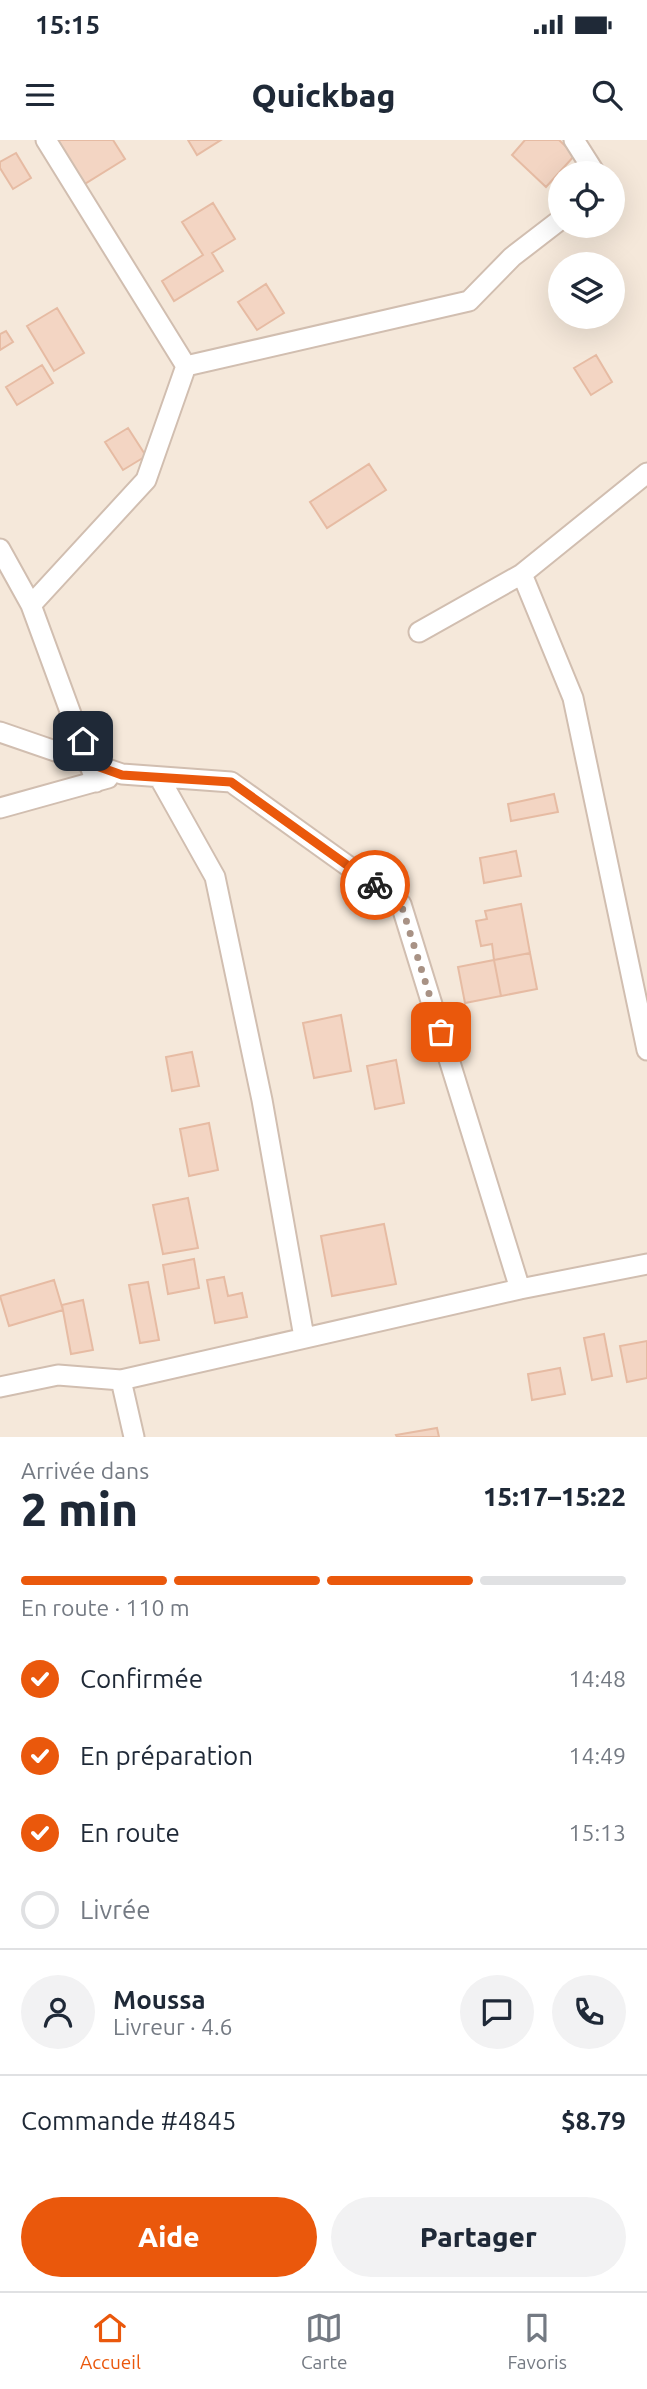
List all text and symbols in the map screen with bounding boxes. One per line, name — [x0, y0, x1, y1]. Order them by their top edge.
text: 15:15 — [35, 10, 100, 39]
icon: menu — [21, 76, 59, 114]
icon: search — [588, 76, 626, 114]
text: Quickbag — [252, 77, 395, 113]
map controls — [548, 161, 625, 329]
button: locate — [548, 161, 625, 238]
button: layers — [548, 252, 625, 329]
pin — [53, 711, 113, 771]
icon: home — [64, 722, 102, 760]
courier — [340, 850, 410, 920]
icon: bike — [356, 866, 394, 904]
pin — [411, 1002, 471, 1062]
icon: bag — [422, 1013, 460, 1051]
text: Arrivée dans — [21, 1458, 149, 1483]
text: 15:17–15:22 — [483, 1482, 626, 1511]
text: 2 min — [21, 1483, 138, 1535]
text: En route · 110 m — [21, 1595, 190, 1620]
icon: check — [21, 1660, 59, 1698]
text: Confirmée — [80, 1664, 203, 1693]
text: 14:48 — [568, 1666, 626, 1691]
icon: check — [21, 1737, 59, 1775]
text: En préparation — [80, 1741, 253, 1770]
text: 14:49 — [568, 1743, 626, 1768]
icon: check — [21, 1814, 59, 1852]
text: En route — [80, 1818, 180, 1847]
text: 15:13 — [568, 1820, 626, 1845]
text: Livrée — [80, 1895, 151, 1924]
button: person — [21, 1975, 95, 2049]
button: chat — [460, 1975, 534, 2049]
button: phone — [552, 1975, 626, 2049]
text: Moussa — [113, 1985, 206, 2014]
text: Livreur · 4.6 — [113, 2014, 233, 2039]
text: Commande #4845 — [21, 2106, 237, 2135]
text: $8.79 — [561, 2106, 626, 2135]
button: Aide — [21, 2197, 317, 2277]
button: Partager — [331, 2197, 626, 2277]
tab: Accueil — [80, 2309, 141, 2373]
tab: Carte — [301, 2309, 348, 2373]
tab: Favoris — [508, 2309, 567, 2373]

